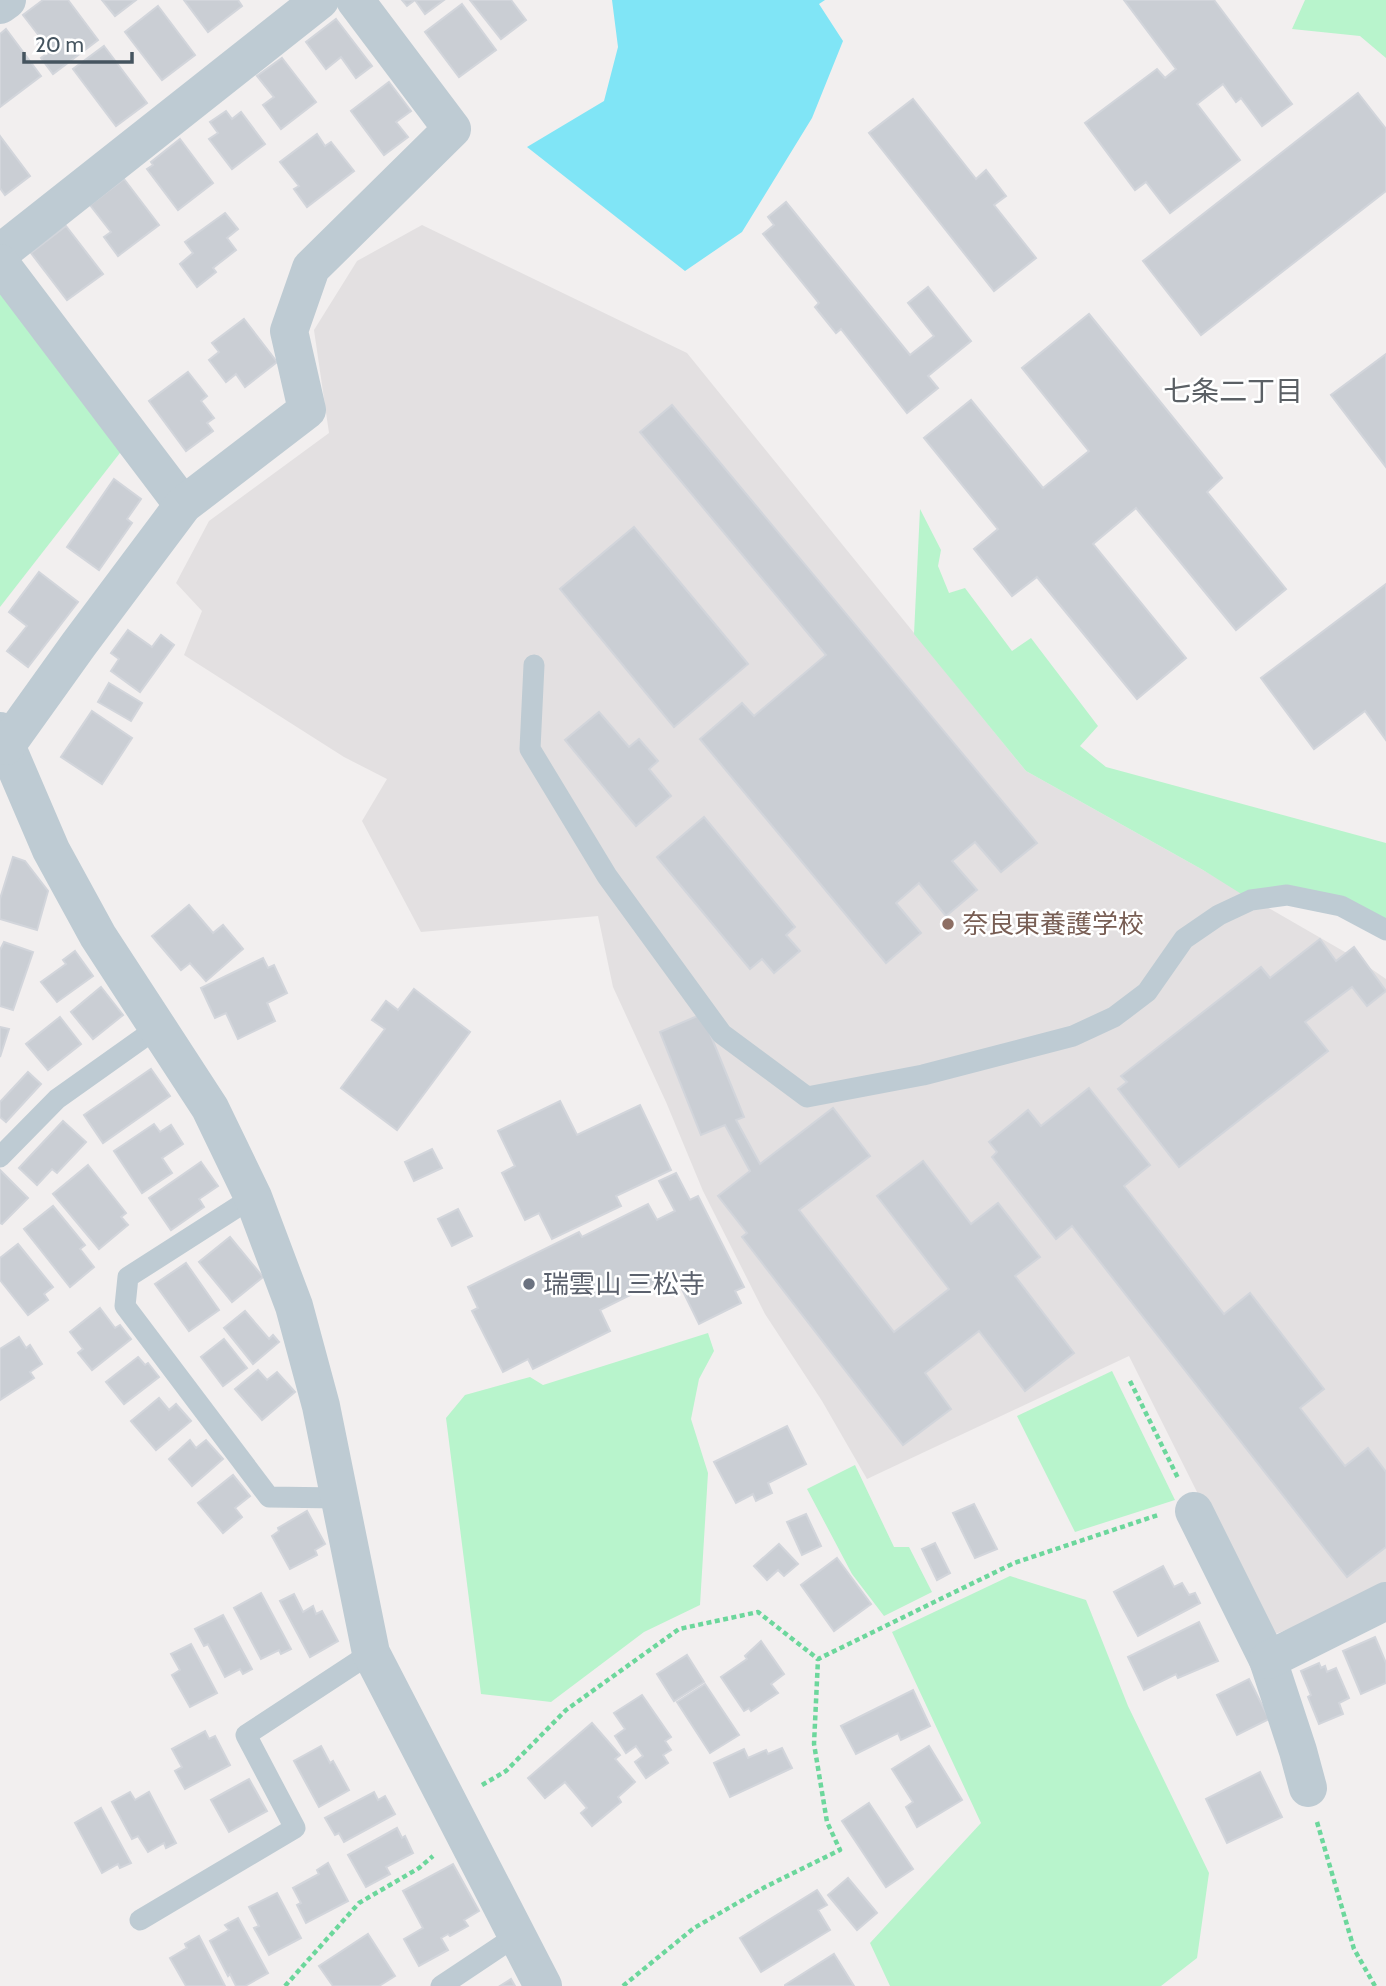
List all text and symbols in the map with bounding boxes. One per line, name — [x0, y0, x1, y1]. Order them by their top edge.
scale bar — [24, 21, 133, 65]
text: 20 m — [35, 32, 84, 57]
district label: 七条二丁目 — [1163, 374, 1303, 408]
place label: 奈良東養護学校 — [962, 908, 1144, 940]
marker: 奈良東養護学校 — [940, 916, 956, 932]
place label: 瑞雲山 三松寺 — [543, 1268, 705, 1300]
marker: 瑞雲山 三松寺 — [521, 1276, 537, 1292]

